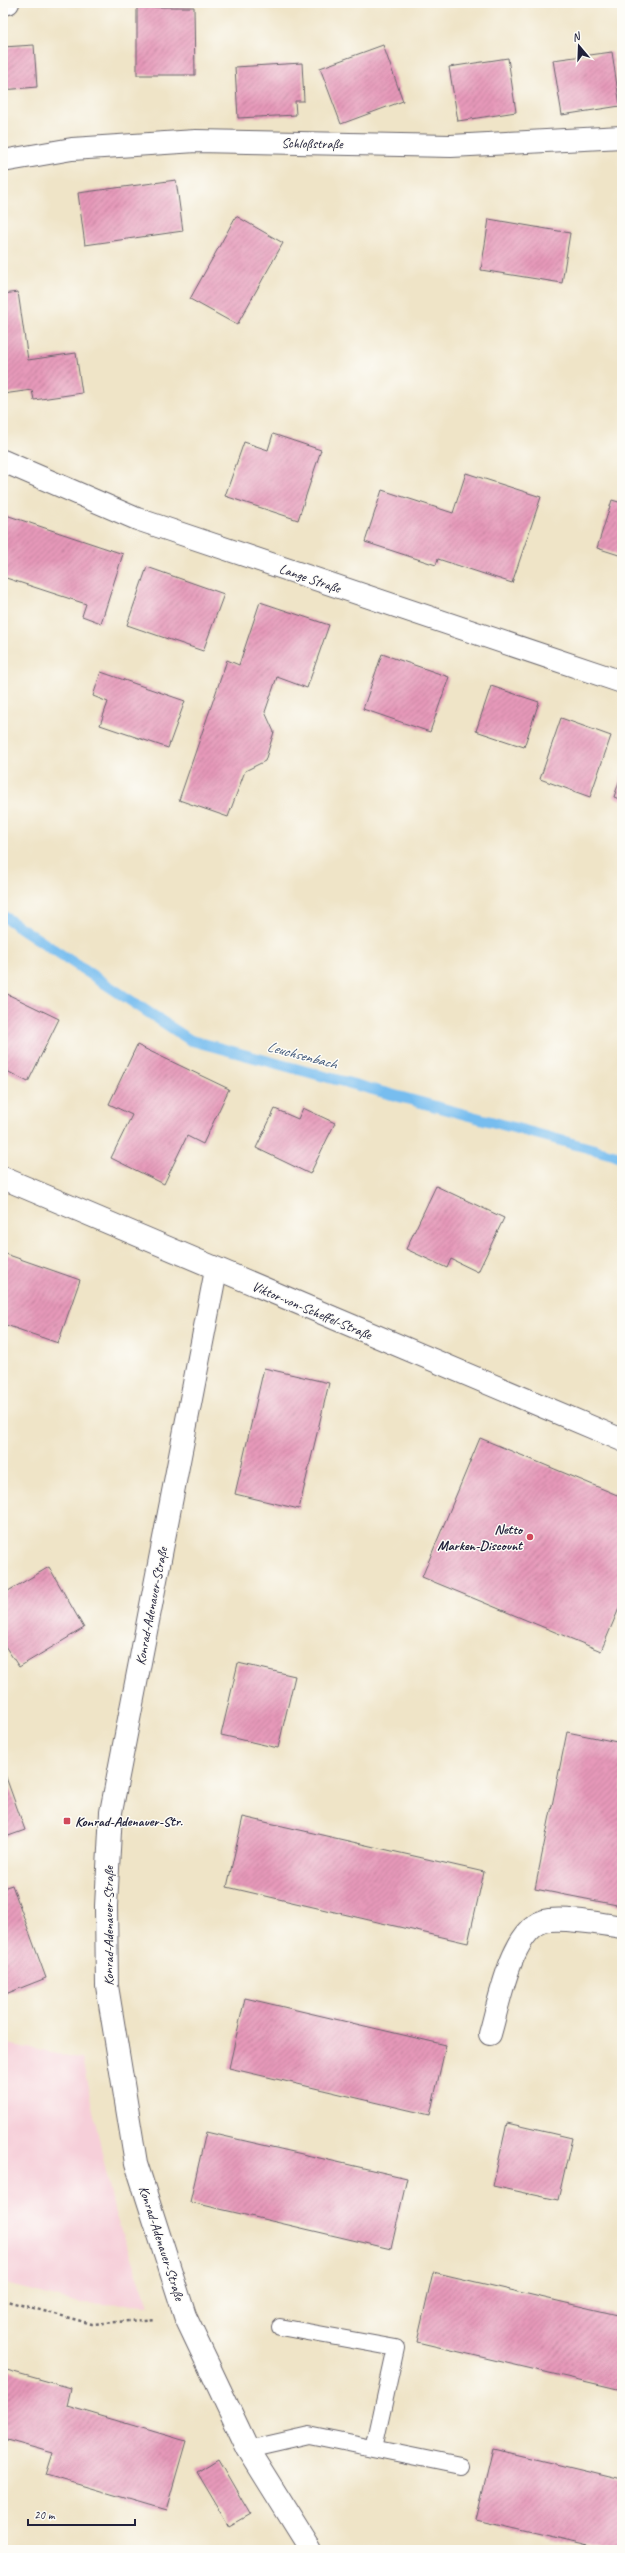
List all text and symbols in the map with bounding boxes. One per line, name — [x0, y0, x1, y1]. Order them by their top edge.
north arrow — [559, 26, 599, 66]
text: N — [570, 28, 583, 44]
street label: Schloßstraße — [281, 134, 344, 153]
street label: Lange Straße — [277, 560, 344, 597]
water label: Leuchsenbach — [265, 1037, 340, 1074]
street label: Viktor-von-Scheffel-Straße — [250, 1278, 375, 1344]
place label: Netto Marken-Discount — [437, 1521, 524, 1554]
marker: Netto Marken-Discount — [525, 1532, 535, 1542]
street label: Konrad-Adenauer-Straße — [132, 1544, 172, 1666]
place label: Konrad-Adenauer-Str. — [75, 1813, 183, 1830]
marker: Konrad-Adenauer-Str. — [62, 1816, 72, 1826]
street label: Konrad-Adenauer-Straße — [100, 1865, 117, 1986]
street label: Konrad-Adenauer-Straße — [135, 2184, 189, 2304]
scale bar — [28, 2501, 135, 2527]
text: 20 m — [34, 2507, 56, 2523]

